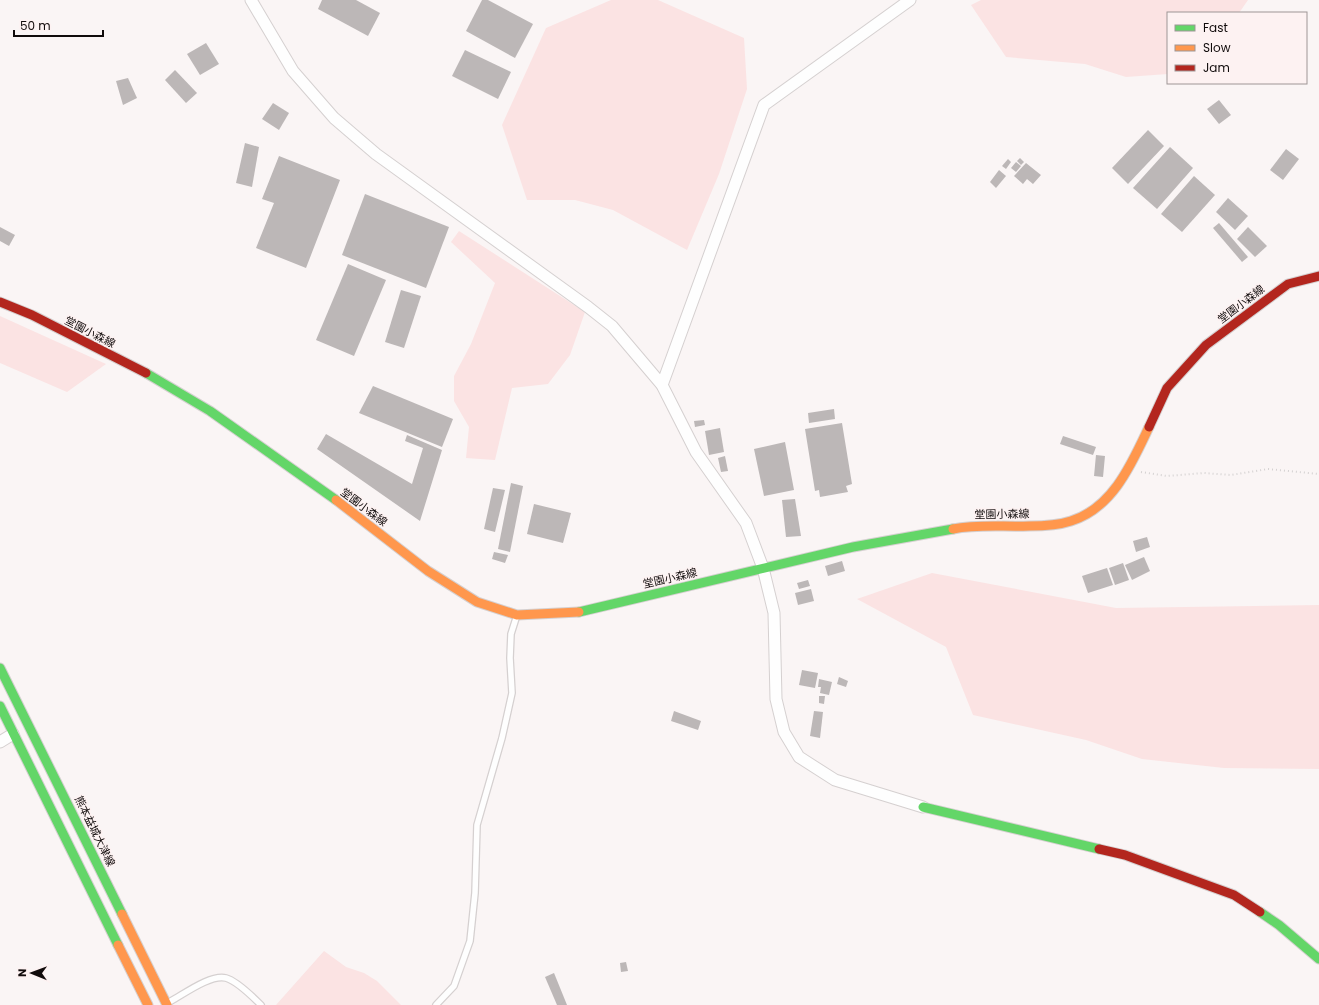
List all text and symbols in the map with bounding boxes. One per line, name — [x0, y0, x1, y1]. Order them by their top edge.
scale bar — [14, 12, 103, 38]
legend — [1167, 12, 1307, 84]
text: 50 m — [20, 17, 51, 34]
text: Fast — [1203, 19, 1228, 36]
text: Slow — [1203, 39, 1231, 56]
text: Jam — [1203, 59, 1230, 76]
street label: 堂園小森線 — [1214, 281, 1268, 327]
street label: 堂園小森線 — [62, 312, 118, 352]
street label: 堂園小森線 — [337, 484, 391, 530]
street label: 堂園小森線 — [974, 506, 1030, 522]
street label: 堂園小森線 — [641, 564, 699, 592]
street label: 熊本益城大津線 — [71, 793, 119, 869]
north arrow — [12, 953, 52, 993]
text: N — [14, 969, 30, 977]

